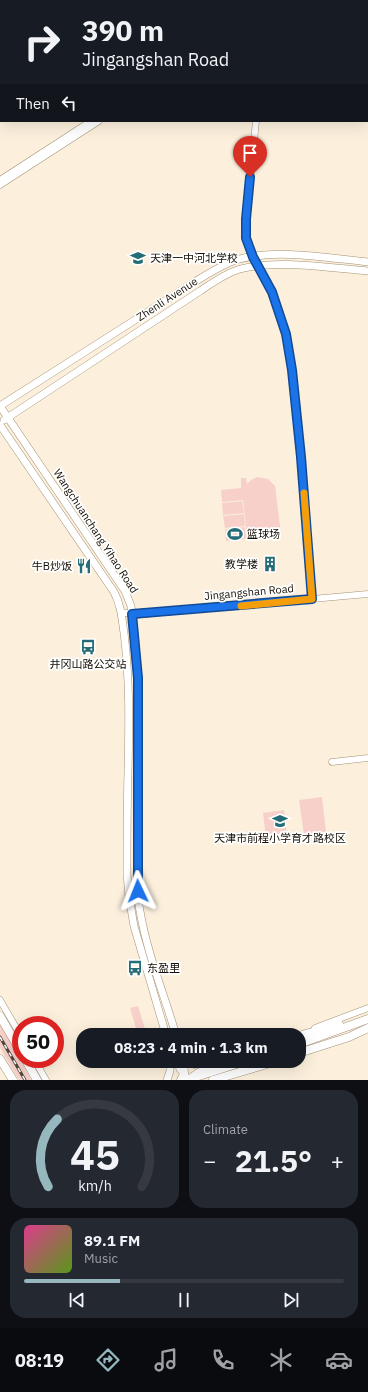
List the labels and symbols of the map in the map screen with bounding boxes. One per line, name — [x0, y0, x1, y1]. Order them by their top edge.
pin — [233, 136, 267, 177]
school or university icon: 天津一中河北学校 — [129, 249, 147, 267]
place label: 天津一中河北学校 — [150, 251, 238, 265]
street label: Zhenli Avenue — [134, 274, 200, 324]
street label: Wangchuanchang Yihao Road — [51, 466, 141, 596]
sports icon: 篮球场 — [226, 525, 244, 543]
place label: 篮球场 — [247, 527, 280, 541]
building icon: 教学楼 — [261, 555, 279, 573]
restaurant icon: 牛B炒饭 — [75, 557, 93, 575]
place label: 教学楼 — [225, 557, 258, 571]
place label: 牛B炒饭 — [32, 559, 72, 573]
street label: Jingangshan Road — [204, 581, 294, 603]
bus stop icon: 井冈山路公交站 — [79, 638, 97, 656]
place label: 井冈山路公交站 — [50, 657, 127, 671]
school or university icon: 天津市前程小学育才路校区 — [271, 812, 289, 830]
place label: 天津市前程小学育才路校区 — [214, 831, 346, 845]
position arrow — [117, 870, 159, 912]
bus stop icon: 东盈里 — [126, 959, 144, 977]
place label: 东盈里 — [147, 961, 180, 975]
speed limit sign: 50 — [12, 1016, 64, 1068]

